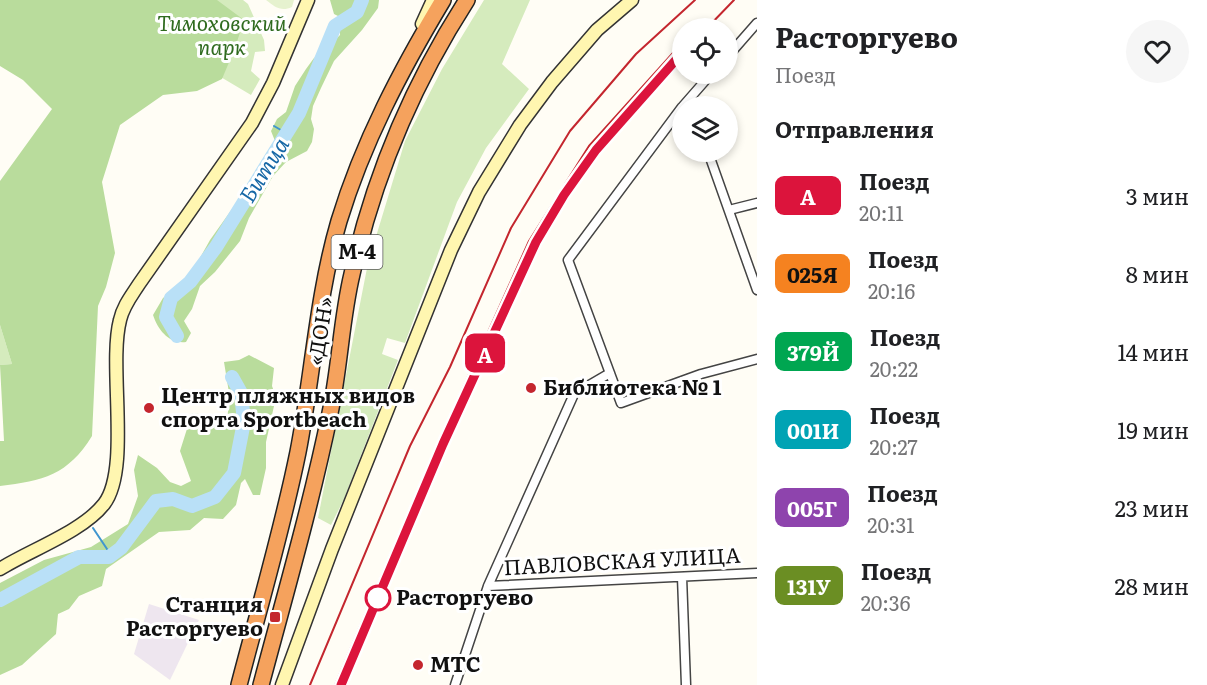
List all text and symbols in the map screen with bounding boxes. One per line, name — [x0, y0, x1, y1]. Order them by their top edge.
park label: Тимоховский парк — [157, 6, 287, 61]
text: Расторгуево — [775, 15, 958, 57]
map controls — [672, 18, 738, 162]
button: locate — [672, 18, 738, 84]
button: heart — [1126, 20, 1189, 83]
text: Поезд — [775, 59, 836, 89]
button: layers — [672, 96, 738, 162]
text: Отправления — [775, 112, 934, 145]
water label: Битца — [230, 130, 296, 208]
text: Поезд — [859, 164, 930, 197]
text: 3 мин — [1126, 179, 1189, 212]
text: A — [800, 180, 816, 211]
text: 20:11 — [859, 197, 904, 227]
road number: М-4 — [332, 235, 382, 269]
text: Поезд — [868, 242, 938, 275]
text: 8 мин — [1126, 257, 1189, 290]
text: 025Я — [787, 258, 838, 289]
text: 20:16 — [868, 275, 915, 305]
street label: «ДОН» — [298, 294, 339, 367]
text: Поезд — [870, 320, 940, 353]
line badge: A — [466, 334, 504, 372]
text: 14 мин — [1118, 335, 1189, 368]
text: 379Й — [787, 336, 840, 367]
text: A — [477, 338, 493, 369]
text: 20:22 — [870, 353, 918, 383]
place label: Библиотека № 1 — [543, 370, 722, 401]
place label: Центр пляжных видов спорта Sportbeach — [161, 378, 415, 433]
marker: Библиотека № 1 — [524, 381, 538, 395]
text: Поезд — [869, 398, 940, 431]
marker: Центр пляжных видов спорта Sportbeach — [142, 401, 156, 415]
text: 19 мин — [1117, 413, 1189, 446]
text: 001И — [787, 414, 839, 445]
text: 20:27 — [869, 431, 918, 461]
text: Поезд — [867, 476, 938, 509]
text: 23 мин — [1115, 491, 1189, 524]
text: 005Г — [787, 492, 837, 523]
text: 20:31 — [867, 509, 914, 539]
street label: ПАВЛОВСКАЯ УЛИЦА — [503, 538, 742, 581]
text: Поезд — [861, 554, 931, 587]
text: 28 мин — [1115, 569, 1189, 602]
text: 131У — [787, 570, 831, 601]
place label: Расторгуево — [396, 580, 533, 611]
marker: Расторгуево — [365, 585, 391, 611]
place label: Станция Расторгуево — [126, 587, 263, 642]
text: 20:36 — [861, 587, 910, 617]
marker: Станция Расторгуево — [268, 610, 282, 624]
place label: МТС — [430, 647, 481, 678]
marker: МТС — [411, 658, 425, 672]

